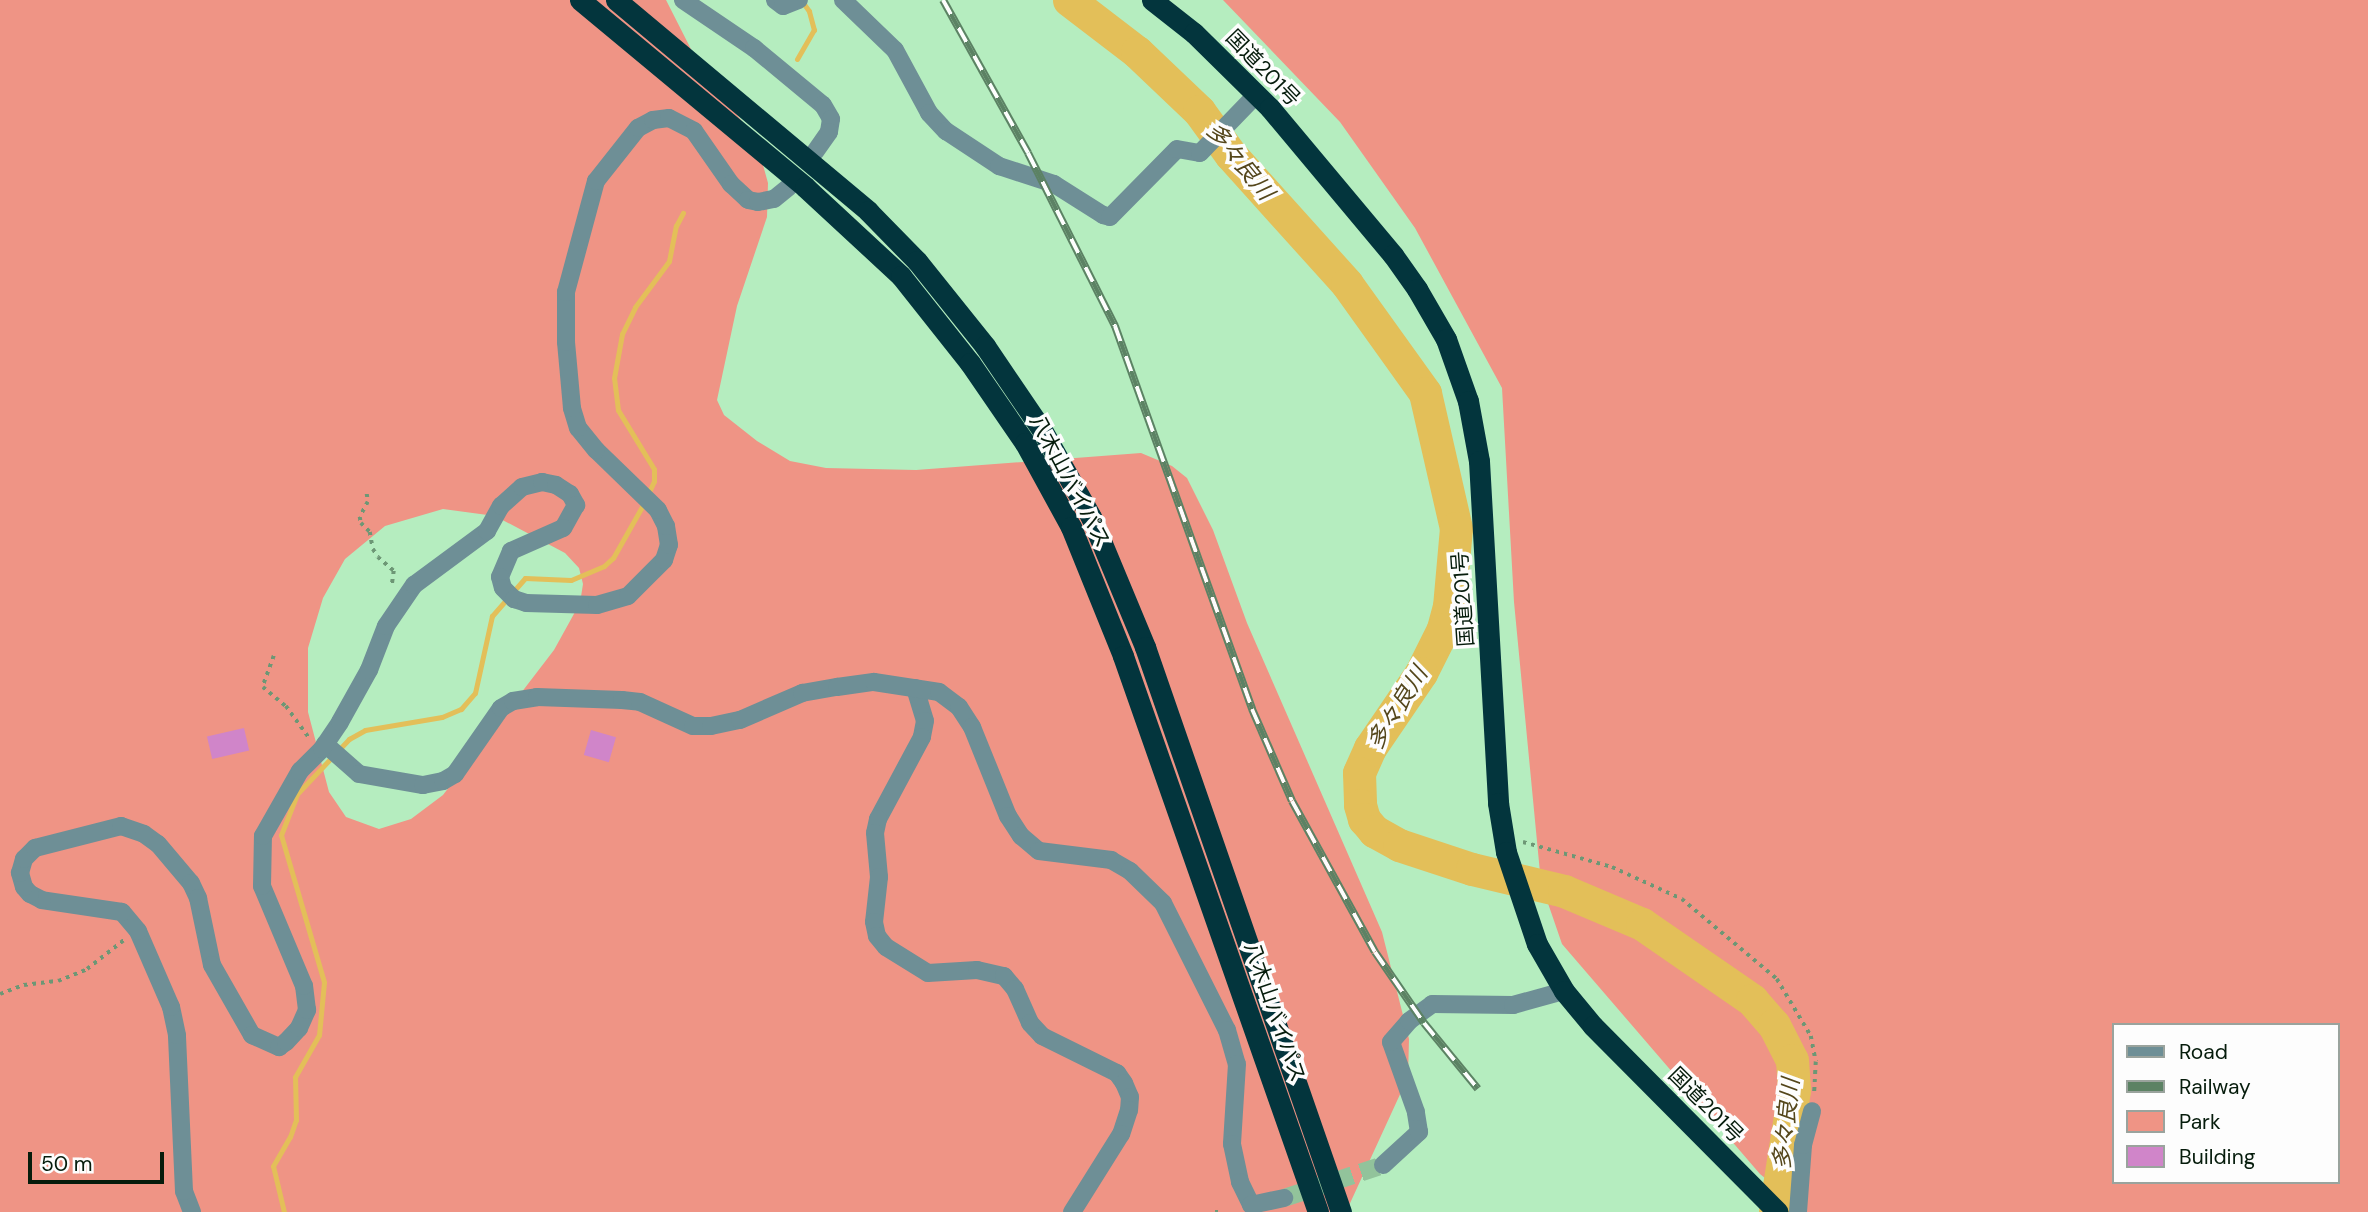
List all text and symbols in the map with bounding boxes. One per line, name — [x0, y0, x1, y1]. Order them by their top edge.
street label: 国道201号 — [1221, 25, 1305, 111]
water label: 多々良川 — [1200, 117, 1280, 205]
street label: 八木山バイパス — [1024, 410, 1116, 552]
street label: 国道201号 — [1447, 550, 1479, 648]
water label: 多々良川 — [1361, 662, 1433, 754]
street label: 八木山バイパス — [1239, 938, 1311, 1086]
legend — [2112, 1023, 2340, 1184]
text: Road — [2179, 1038, 2228, 1066]
street label: 国道201号 — [1663, 1062, 1749, 1148]
text: Railway — [2179, 1073, 2251, 1101]
water label: 多々良川 — [1767, 1077, 1805, 1171]
text: Park — [2179, 1108, 2220, 1136]
scale bar — [32, 1138, 168, 1182]
text: Building — [2179, 1143, 2255, 1171]
text: 50 m — [41, 1150, 92, 1178]

